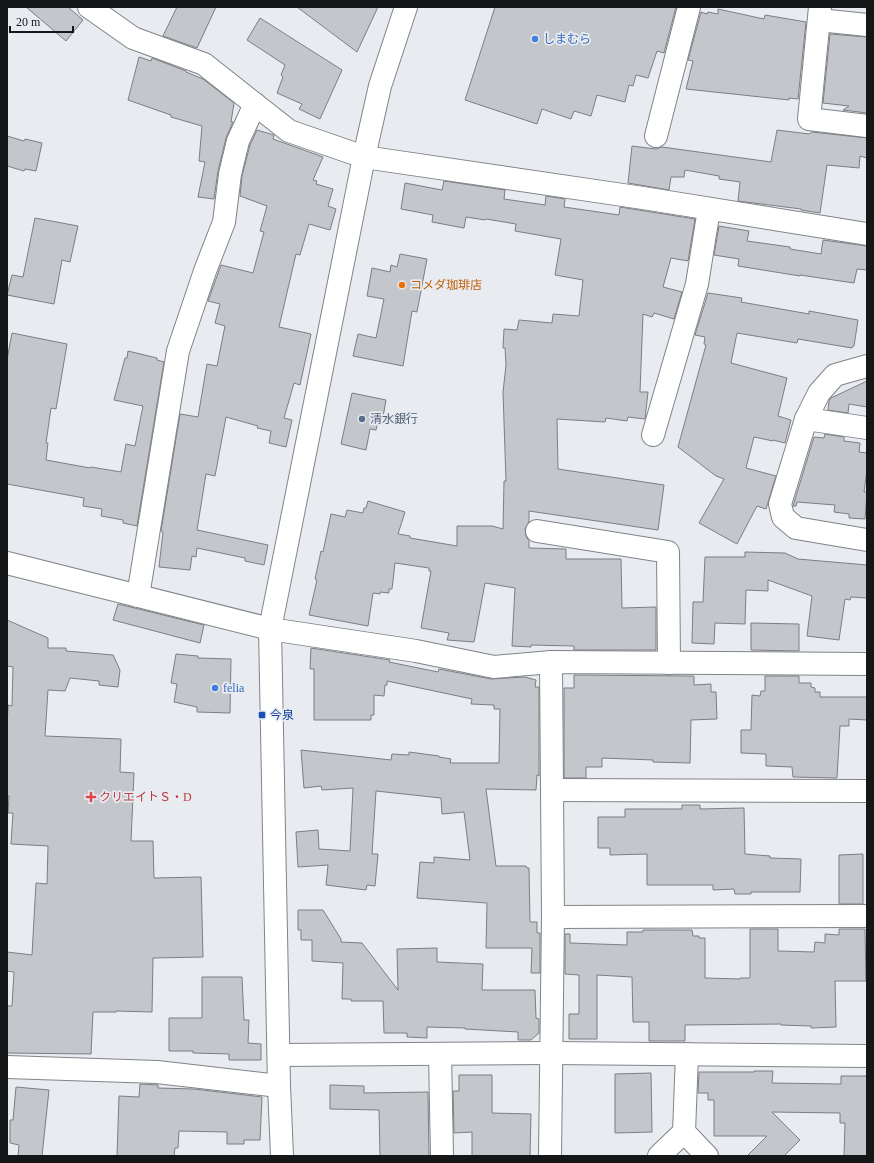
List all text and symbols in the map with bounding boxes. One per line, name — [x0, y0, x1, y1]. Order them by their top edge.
scale bar — [10, 8, 73, 34]
text: 20 m — [16, 15, 41, 29]
place label: しまむら — [543, 32, 591, 46]
marker: しまむら — [530, 34, 540, 44]
place label: コメダ珈琲店 — [410, 278, 482, 292]
marker: コメダ珈琲店 — [397, 280, 407, 290]
place label: 清水銀行 — [370, 412, 418, 426]
marker: 清水銀行 — [357, 414, 367, 424]
place label: felia — [223, 681, 245, 695]
marker: felia — [210, 683, 220, 693]
place label: 今泉 — [270, 708, 294, 722]
marker: 今泉 — [257, 710, 267, 720]
place label: クリエイトＳ・D — [99, 790, 192, 804]
marker: クリエイトＳ・D — [86, 792, 96, 802]

